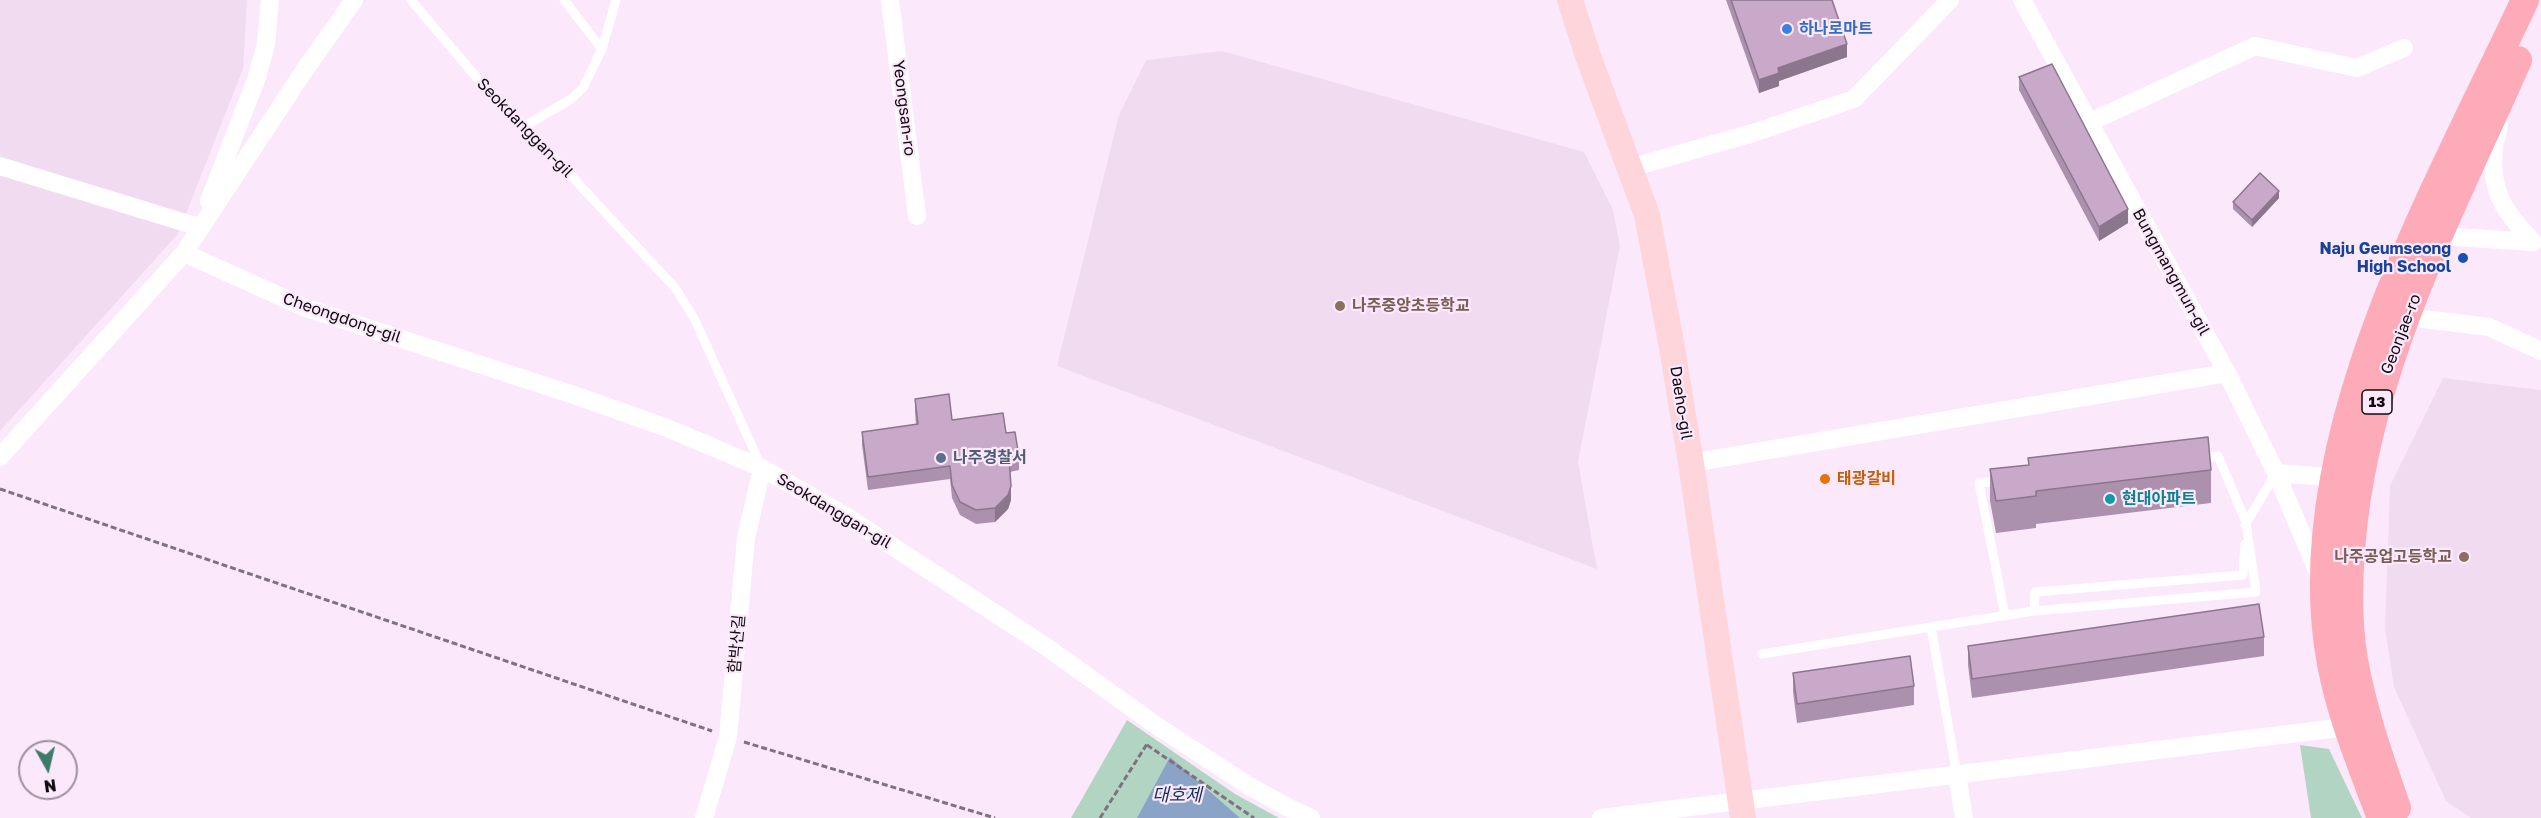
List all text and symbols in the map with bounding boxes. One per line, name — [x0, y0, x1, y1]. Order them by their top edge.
place label: 하나로마트 — [1799, 19, 1873, 39]
marker: 하나로마트 — [1780, 22, 1794, 36]
street label: Yeongsan-ro — [889, 59, 919, 157]
street label: Seokdanggan-gil — [473, 74, 577, 182]
street label: Bungmangmun-gil — [2128, 205, 2214, 339]
place label: Naju Geumseong High School — [2319, 239, 2451, 277]
marker: Naju Geumseong High School — [2456, 251, 2470, 265]
street label: Cheongdong-gil — [280, 289, 404, 347]
street label: Geonjae-ro — [2377, 291, 2425, 377]
place label: 나주중앙초등학교 — [1352, 296, 1470, 316]
marker: 나주중앙초등학교 — [1333, 299, 1347, 313]
street label: Daeho-gil — [1666, 365, 1696, 441]
road number: 13 — [2362, 390, 2392, 414]
place label: 나주경찰서 — [953, 448, 1027, 468]
marker: 나주경찰서 — [934, 451, 948, 465]
street label: Seokdanggan-gil — [773, 469, 895, 553]
place label: 태광갈비 — [1837, 469, 1896, 489]
marker: 태광갈비 — [1818, 472, 1832, 486]
place label: 현대아파트 — [2122, 489, 2196, 509]
marker: 현대아파트 — [2103, 492, 2117, 506]
place label: 나주공업고등학교 — [2334, 547, 2452, 567]
marker: 나주공업고등학교 — [2457, 550, 2471, 564]
street label: 함박산길 — [725, 614, 749, 674]
north arrow — [18, 740, 78, 800]
text: N — [43, 775, 58, 797]
water label: 대호제 — [1152, 784, 1202, 806]

